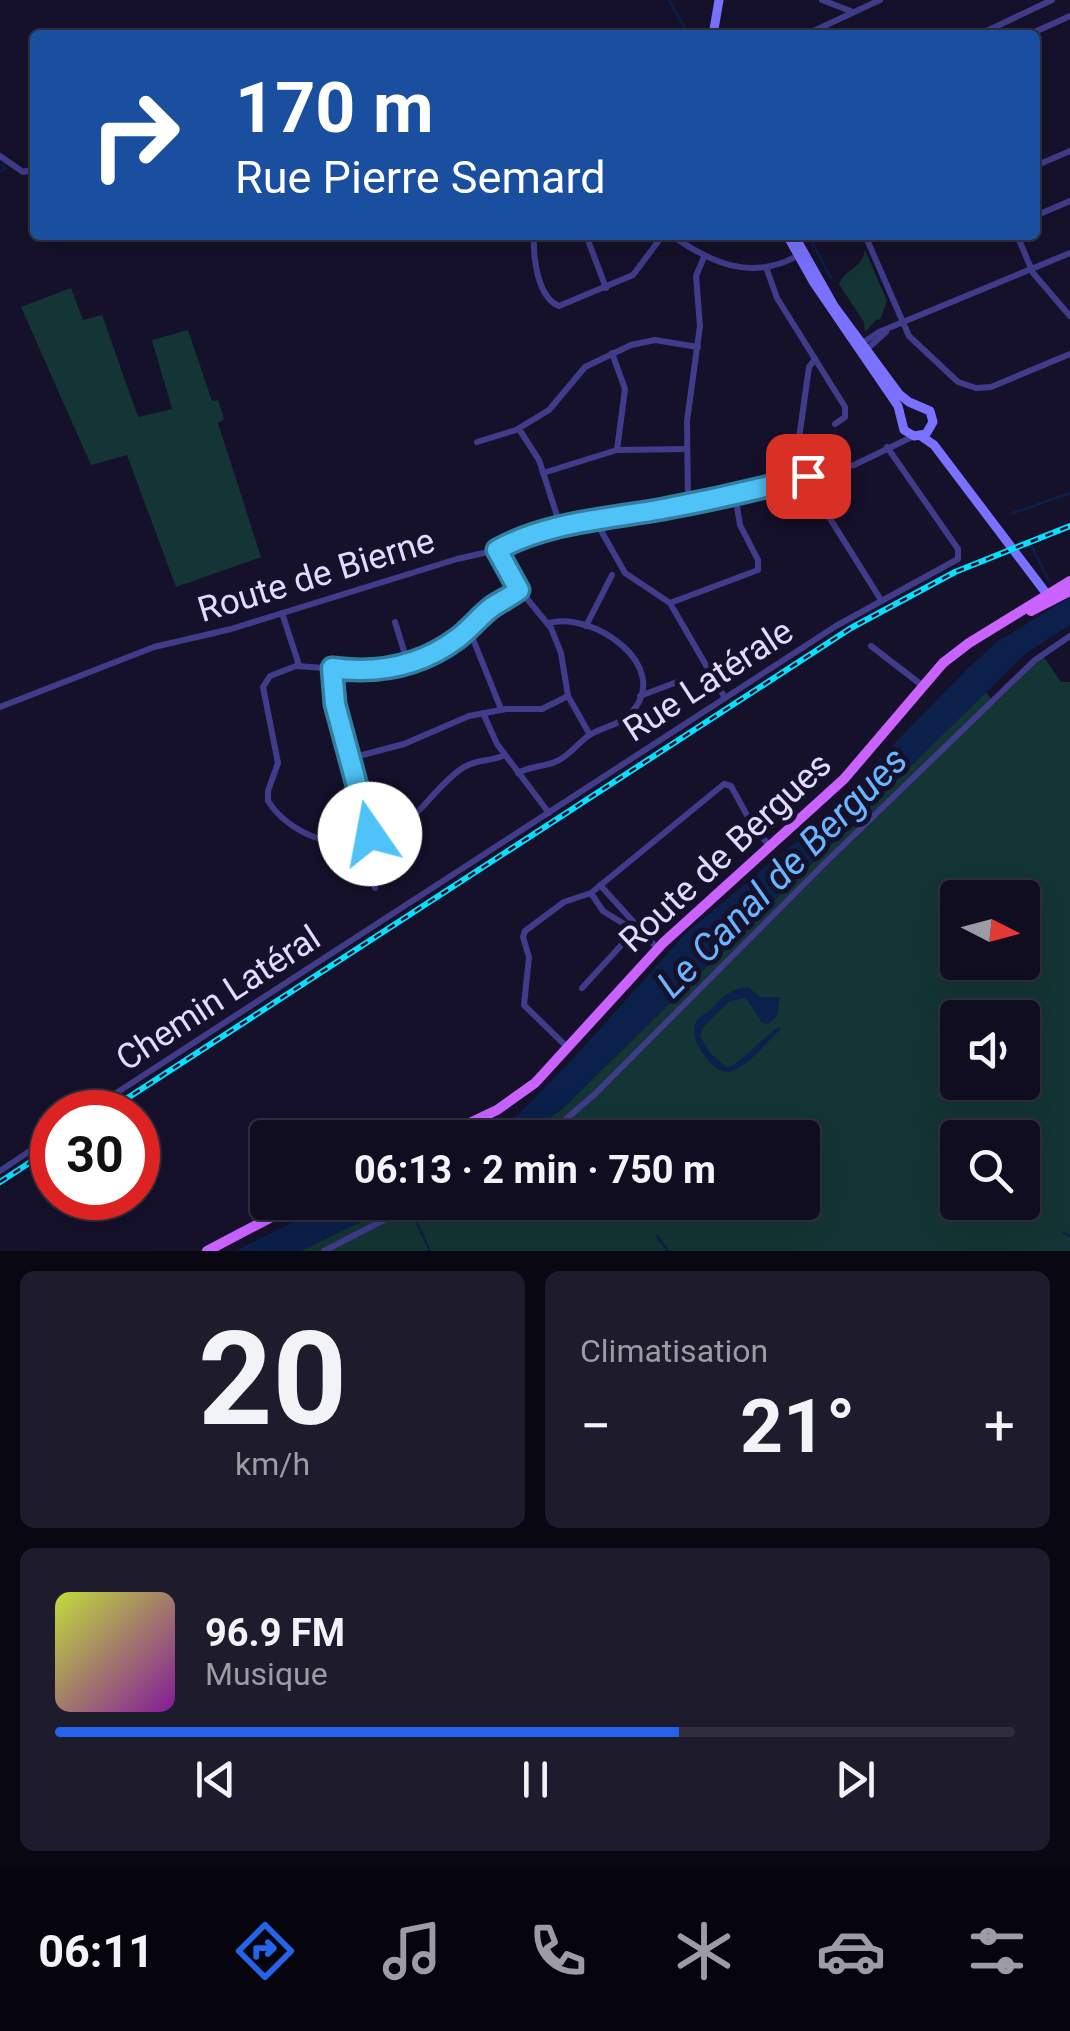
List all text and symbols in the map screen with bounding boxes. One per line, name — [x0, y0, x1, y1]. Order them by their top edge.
text: 170 m — [235, 67, 434, 149]
icon: right — [70, 70, 200, 200]
text: Rue Pierre Semard — [235, 151, 606, 204]
pin — [766, 434, 851, 519]
icon: arrive — [781, 449, 836, 504]
street label: Route de Bierne — [193, 520, 439, 631]
street label: Rue Latérale — [616, 611, 800, 750]
water label: Le Canal de Bergues — [648, 738, 916, 1006]
street label: Route de Bergues — [611, 744, 840, 961]
position arrow — [318, 782, 422, 886]
north arrow — [940, 880, 1040, 980]
map controls — [940, 880, 1040, 1220]
street label: Chemin Latéral — [109, 917, 328, 1079]
button: sound — [940, 1000, 1040, 1100]
speed limit sign: 30 — [30, 1090, 160, 1220]
button: search — [940, 1120, 1040, 1220]
text: 06:13 · 2 min · 750 m — [354, 1148, 716, 1192]
text: 20 — [198, 1303, 347, 1456]
text: Climatisation — [580, 1332, 768, 1370]
text: 21° — [740, 1382, 855, 1470]
text: − — [580, 1394, 611, 1458]
text: + — [984, 1394, 1015, 1458]
text: km/h — [235, 1445, 310, 1483]
text: 96.9 FM — [205, 1611, 345, 1655]
text: Musique — [205, 1655, 328, 1693]
icon: previous — [188, 1752, 243, 1807]
icon: pause — [508, 1752, 563, 1807]
icon: next — [828, 1752, 883, 1807]
icon: directions — [230, 1916, 300, 1986]
icon: music — [377, 1916, 447, 1986]
icon: phone — [523, 1916, 593, 1986]
icon: climate — [669, 1916, 739, 1986]
icon: car — [816, 1916, 886, 1986]
icon: filters — [962, 1916, 1032, 1986]
text: 06:11 — [38, 1925, 154, 1978]

